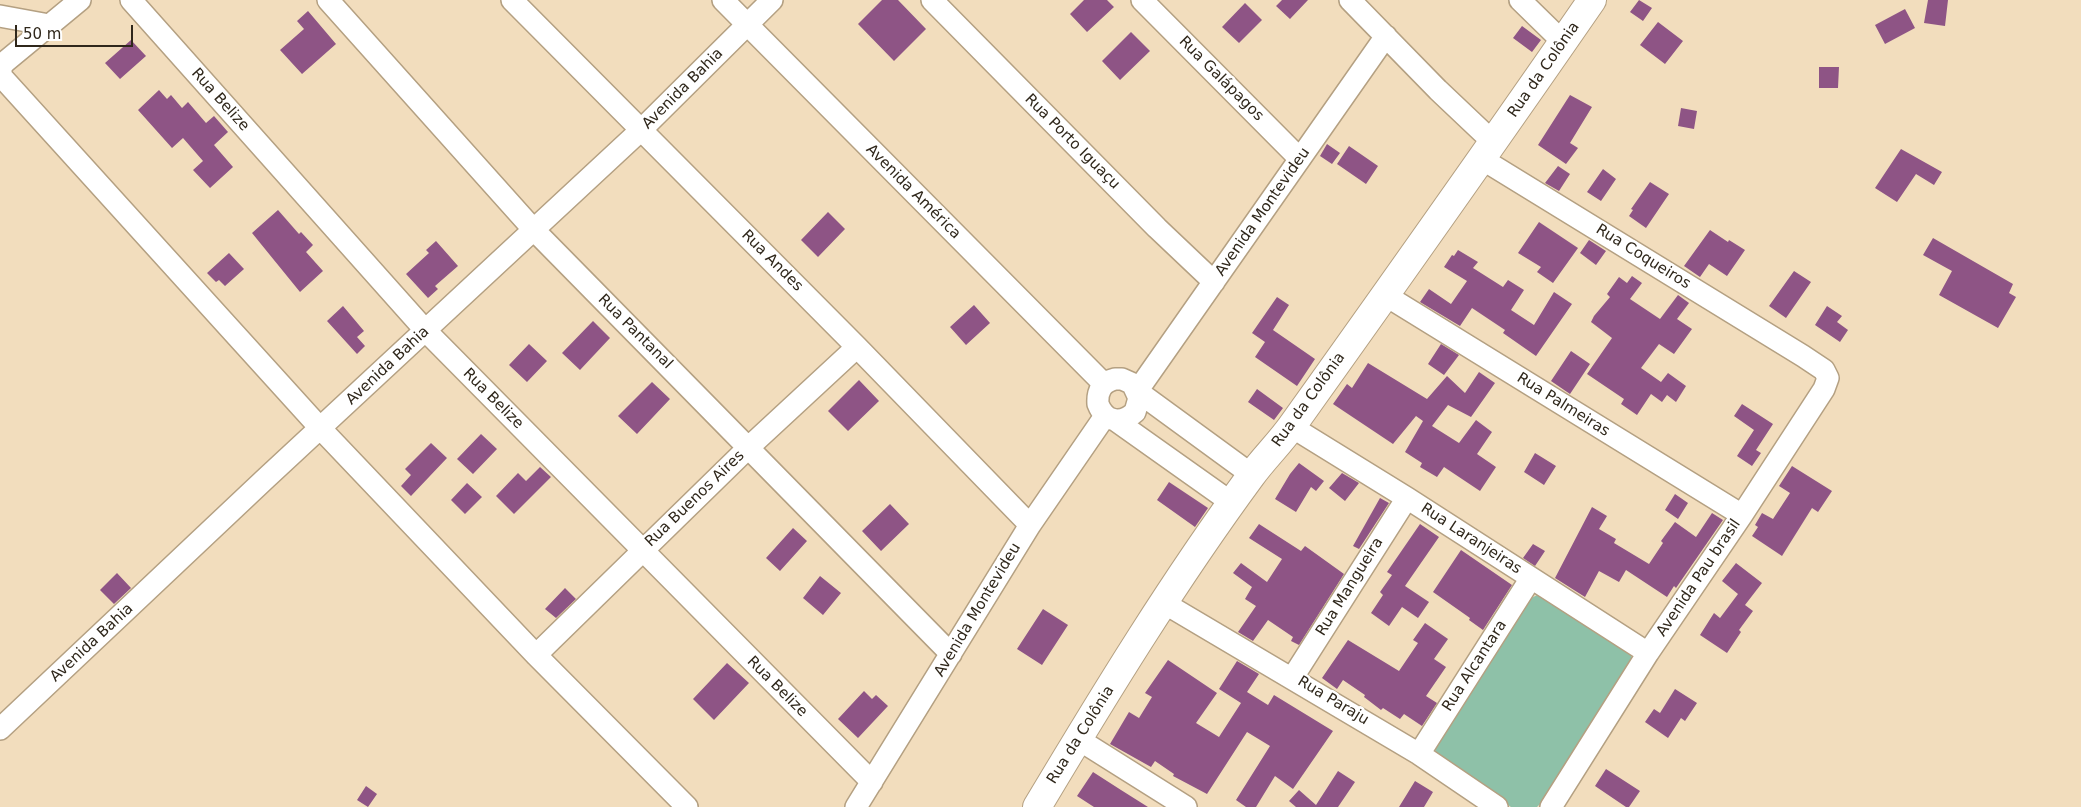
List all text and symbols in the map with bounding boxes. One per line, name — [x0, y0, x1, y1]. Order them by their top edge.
scale bar — [18, 15, 135, 47]
street label: Rua da Colônia — [1504, 19, 1584, 121]
text: 50 m — [23, 25, 61, 43]
street label: Rua Galápagos — [1175, 33, 1267, 125]
street label: Avenida Bahia — [639, 45, 727, 133]
street label: Rua Belize — [187, 65, 253, 135]
street label: Rua Porto Iguaçu — [1021, 91, 1123, 193]
street label: Avenida América — [862, 141, 964, 243]
street label: Avenida Montevideu — [1212, 144, 1314, 280]
street label: Rua Coqueiros — [1592, 221, 1694, 293]
street label: Rua Andes — [738, 227, 806, 295]
street label: Rua Pantanal — [594, 291, 676, 373]
street label: Avenida Bahia — [343, 323, 433, 409]
street label: Rua da Colônia — [1269, 349, 1349, 451]
street label: Rua Belize — [459, 365, 527, 433]
street label: Rua Palmeiras — [1513, 369, 1613, 441]
street label: Rua Buenos Aires — [642, 447, 748, 551]
street label: Rua Laranjeiras — [1417, 500, 1525, 578]
street label: Avenida Pau brasil — [1653, 516, 1745, 640]
street label: Rua Mangueira — [1313, 534, 1387, 640]
street label: Avenida Montevideu — [931, 540, 1025, 680]
street label: Avenida Bahia — [47, 600, 137, 686]
street label: Rua Alcantara — [1439, 617, 1511, 715]
street label: Rua Belize — [743, 653, 811, 721]
street label: Rua Paraju — [1294, 673, 1372, 729]
street label: Rua da Colônia — [1044, 683, 1118, 787]

